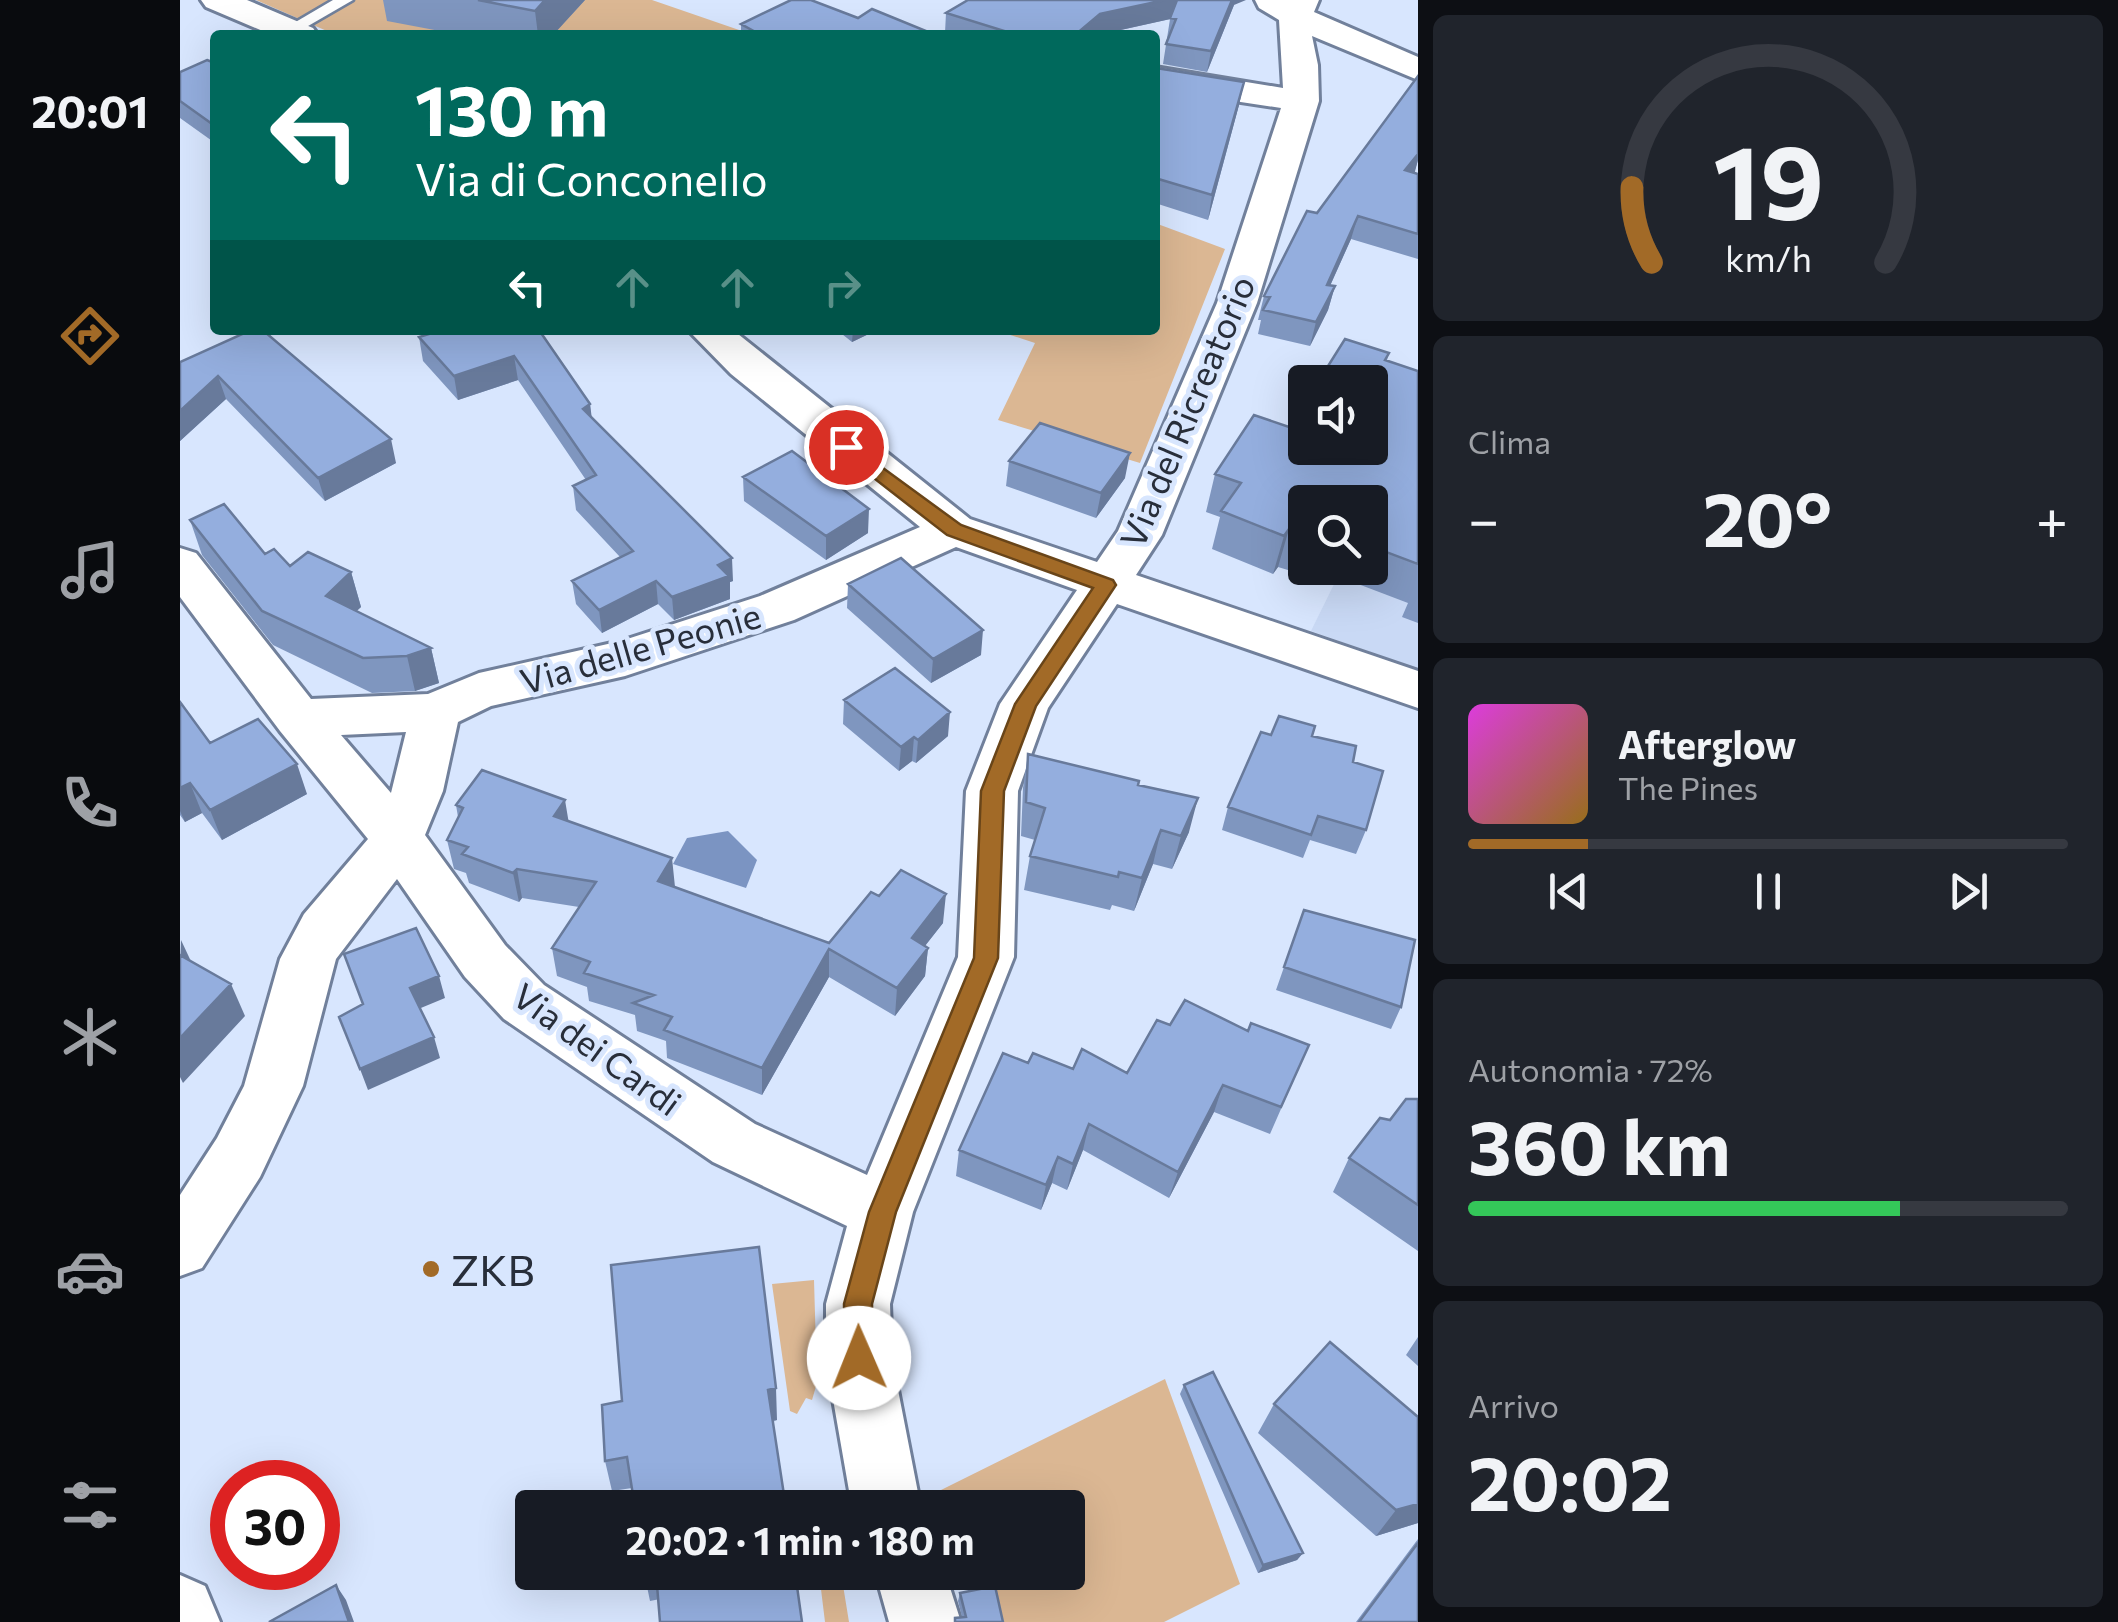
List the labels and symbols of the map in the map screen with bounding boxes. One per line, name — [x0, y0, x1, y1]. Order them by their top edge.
street label: Via del Ricreatorio — [1109, 269, 1263, 553]
pin — [804, 405, 889, 490]
street label: Via delle Peonie — [515, 592, 765, 702]
street label: Via dei Cardi — [506, 973, 690, 1123]
place label: ZKB — [451, 1243, 535, 1295]
marker: ZKB — [420, 1258, 442, 1280]
position arrow — [807, 1306, 911, 1410]
speed limit sign: 30 — [210, 1460, 340, 1590]

